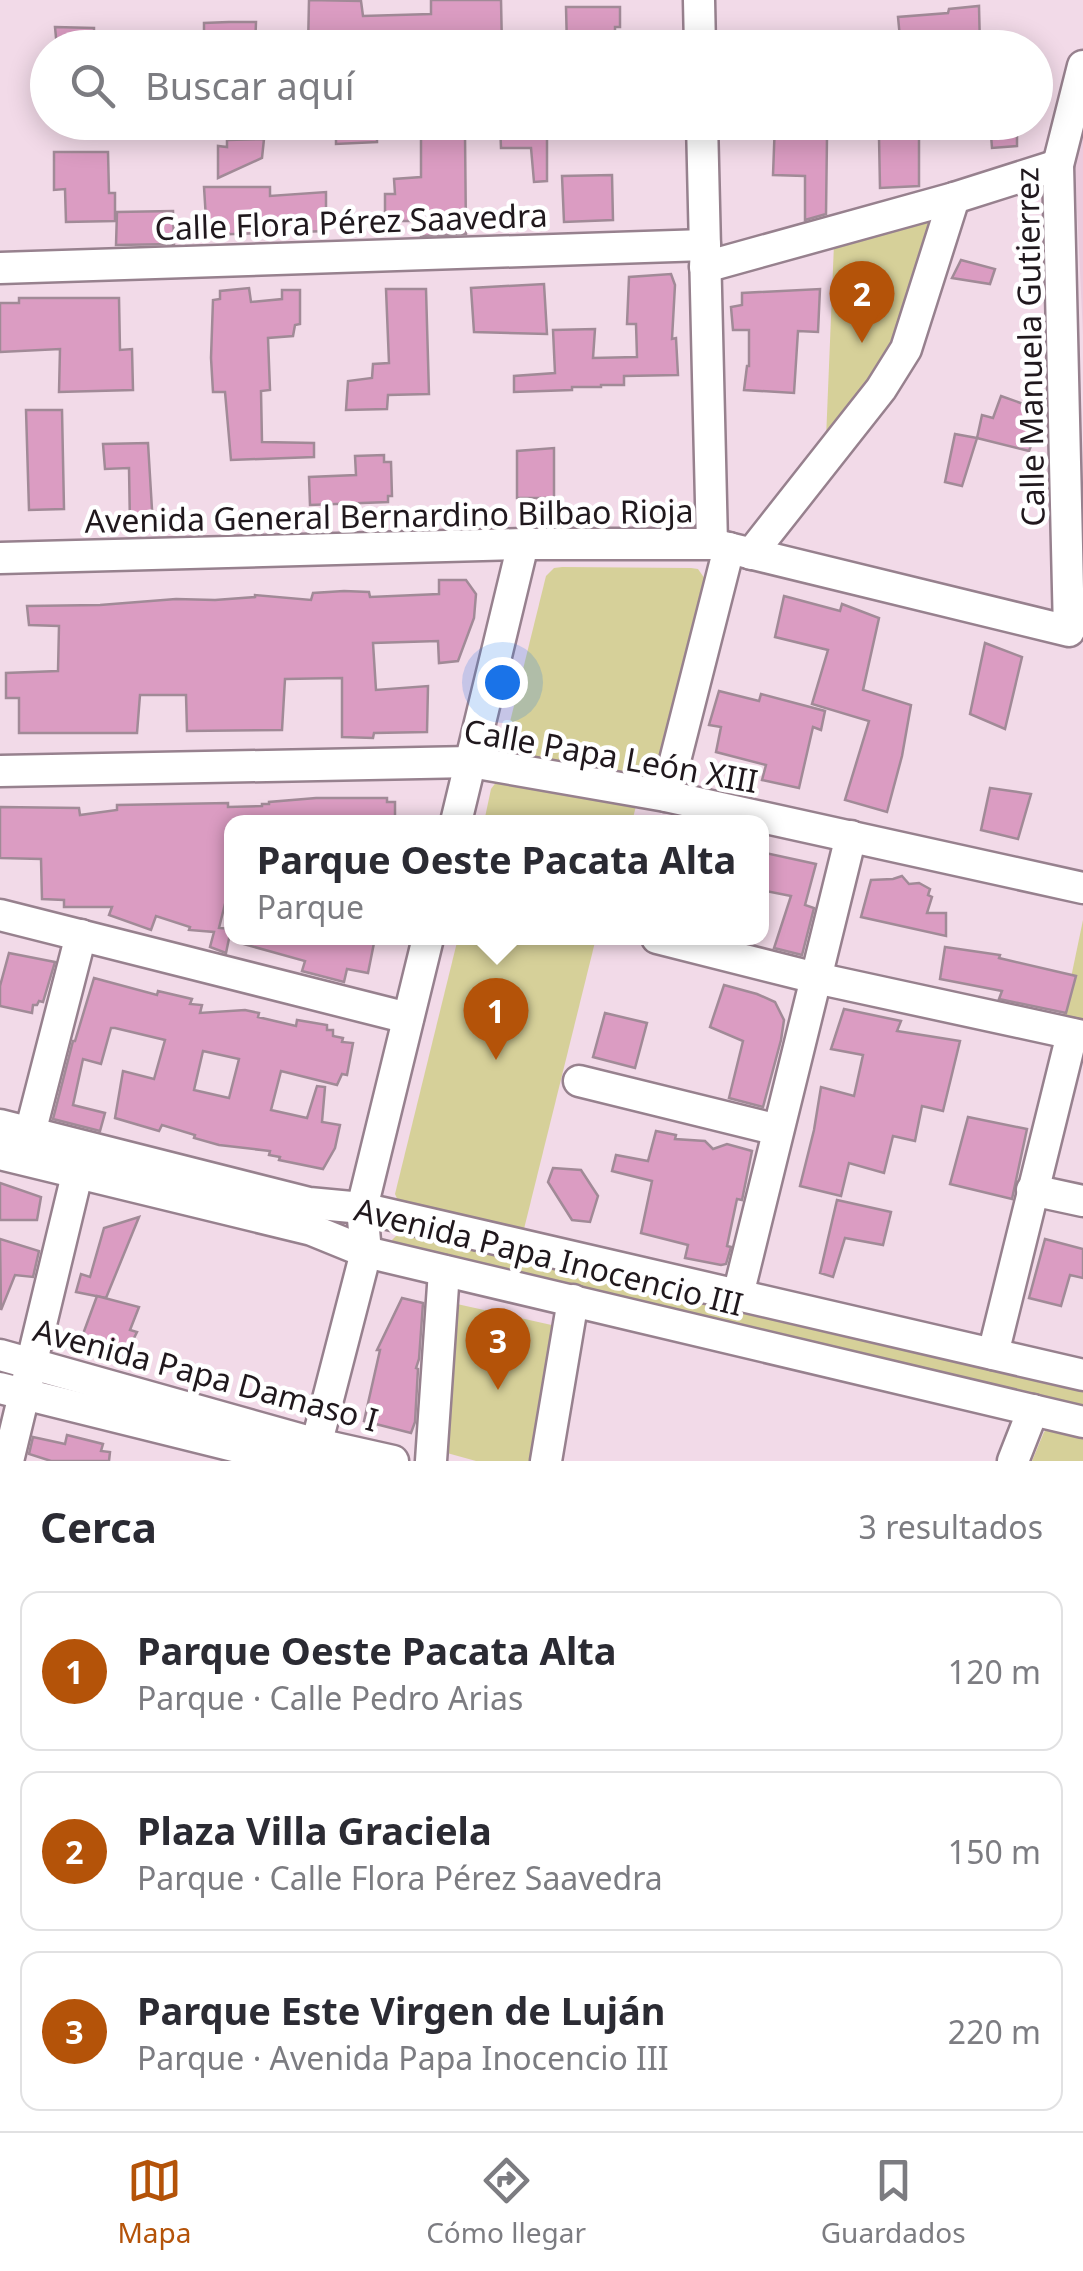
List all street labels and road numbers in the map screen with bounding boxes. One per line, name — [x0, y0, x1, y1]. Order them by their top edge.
street label: Calle Manuela Gutierrez — [1004, 167, 1054, 527]
street label: Calle Flora Pérez Saavedra — [154, 193, 548, 249]
street label: Avenida General Bernardino Bilbao Rioja — [84, 488, 694, 542]
street label: Calle Papa León XIII — [461, 708, 761, 802]
street label: Avenida Papa Inocencio III — [350, 1187, 748, 1325]
street label: Avenida Papa Damaso I — [29, 1307, 383, 1441]

